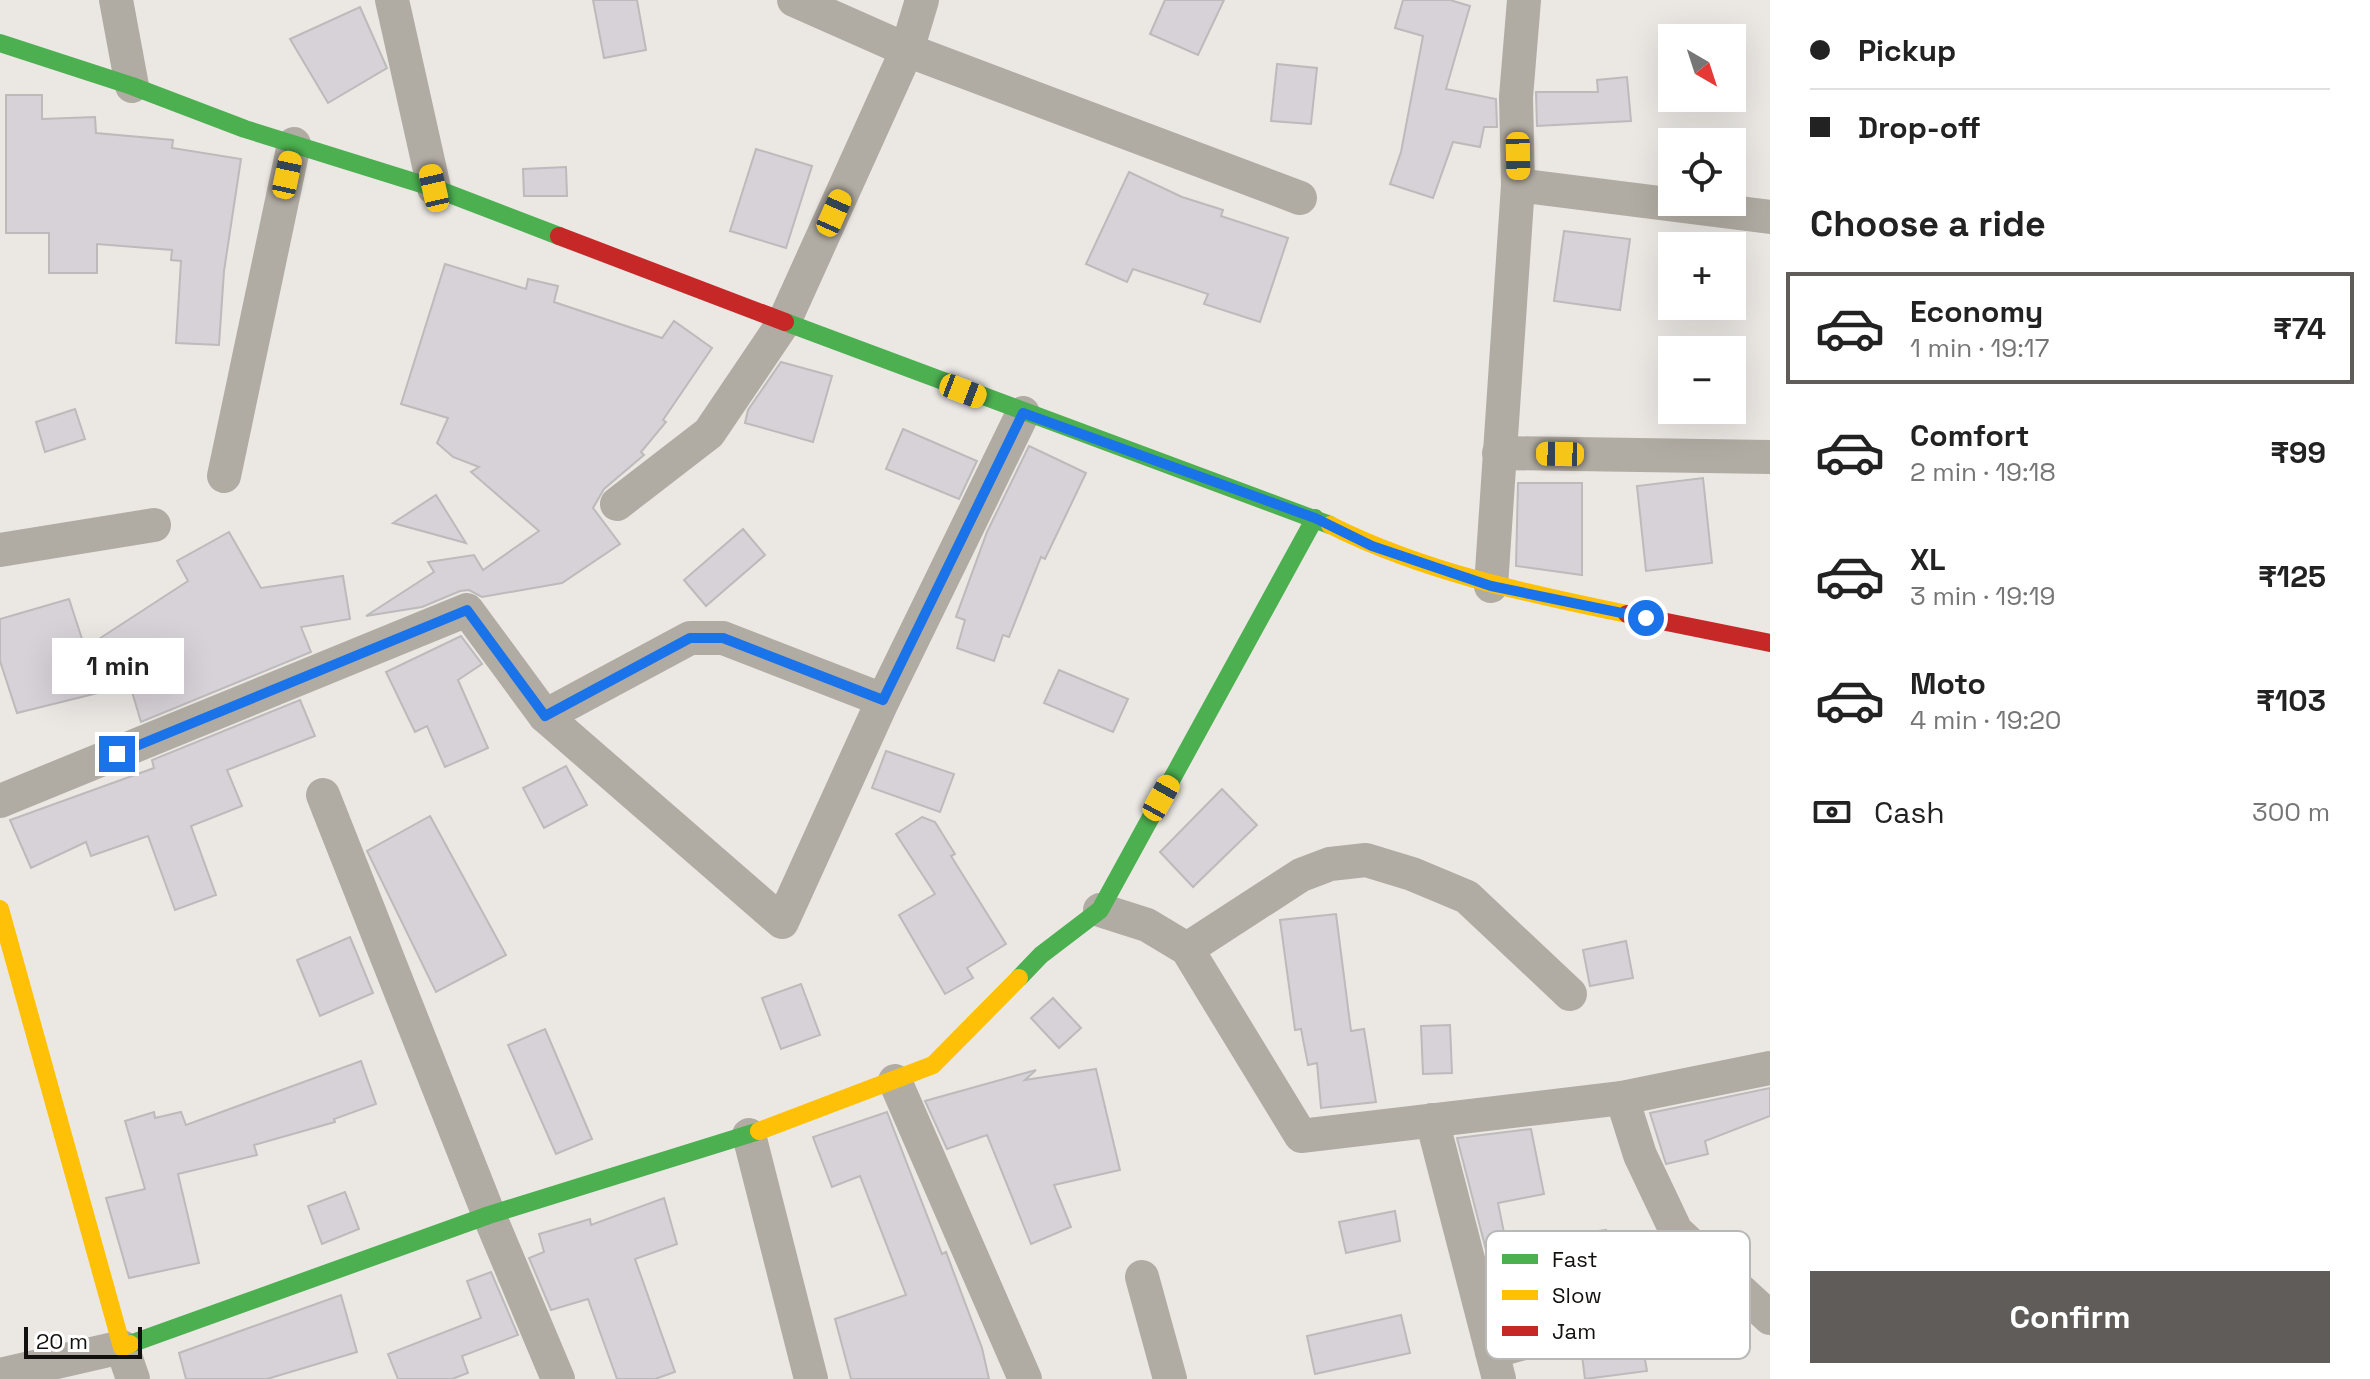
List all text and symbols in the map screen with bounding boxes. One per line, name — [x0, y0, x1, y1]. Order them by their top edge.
north arrow — [1658, 24, 1746, 112]
map controls — [1658, 24, 1746, 424]
text: Pickup — [1858, 31, 1956, 70]
text: Drop-off — [1858, 108, 1981, 147]
button: locate — [1658, 128, 1746, 216]
car — [1506, 132, 1530, 180]
car — [270, 149, 304, 201]
car — [417, 162, 451, 214]
car — [813, 186, 855, 240]
text: Choose a ride — [1810, 201, 2046, 247]
button: + — [1658, 232, 1746, 320]
icon: car — [1814, 292, 1886, 364]
text: Economy — [1910, 292, 2043, 331]
text: ₹74 — [2273, 309, 2326, 348]
text: 1 min · 19:17 — [1910, 331, 2049, 365]
button: − — [1658, 336, 1746, 424]
car — [936, 371, 990, 411]
icon: car — [1814, 416, 1886, 488]
text: Comfort — [1910, 416, 2029, 455]
text: ₹99 — [2270, 433, 2326, 472]
car — [1536, 442, 1584, 466]
text: 2 min · 19:18 — [1910, 455, 2056, 489]
icon: car — [1814, 540, 1886, 612]
text: XL — [1910, 540, 1946, 579]
text: ₹125 — [2258, 557, 2326, 596]
text: 3 min · 19:19 — [1910, 579, 2055, 613]
route start — [1628, 600, 1664, 636]
callout: 1 min — [51, 638, 183, 694]
text: 1 min — [86, 649, 150, 683]
icon: car — [1814, 664, 1886, 736]
text: Moto — [1910, 664, 1986, 703]
text: ₹103 — [2256, 681, 2326, 720]
text: 4 min · 19:20 — [1910, 703, 2062, 737]
route end — [99, 736, 135, 772]
car — [1139, 771, 1183, 825]
icon: cash — [1810, 790, 1854, 834]
text: Cash — [1874, 793, 1945, 832]
text: 300 m — [2252, 795, 2330, 829]
legend — [1486, 1231, 1750, 1359]
text: Fast — [1552, 1245, 1598, 1273]
button: Confirm — [1810, 1271, 2330, 1363]
text: Slow — [1552, 1281, 1602, 1309]
text: Jam — [1552, 1317, 1596, 1345]
scale bar — [24, 1323, 142, 1359]
text: 20 m — [36, 1327, 88, 1355]

